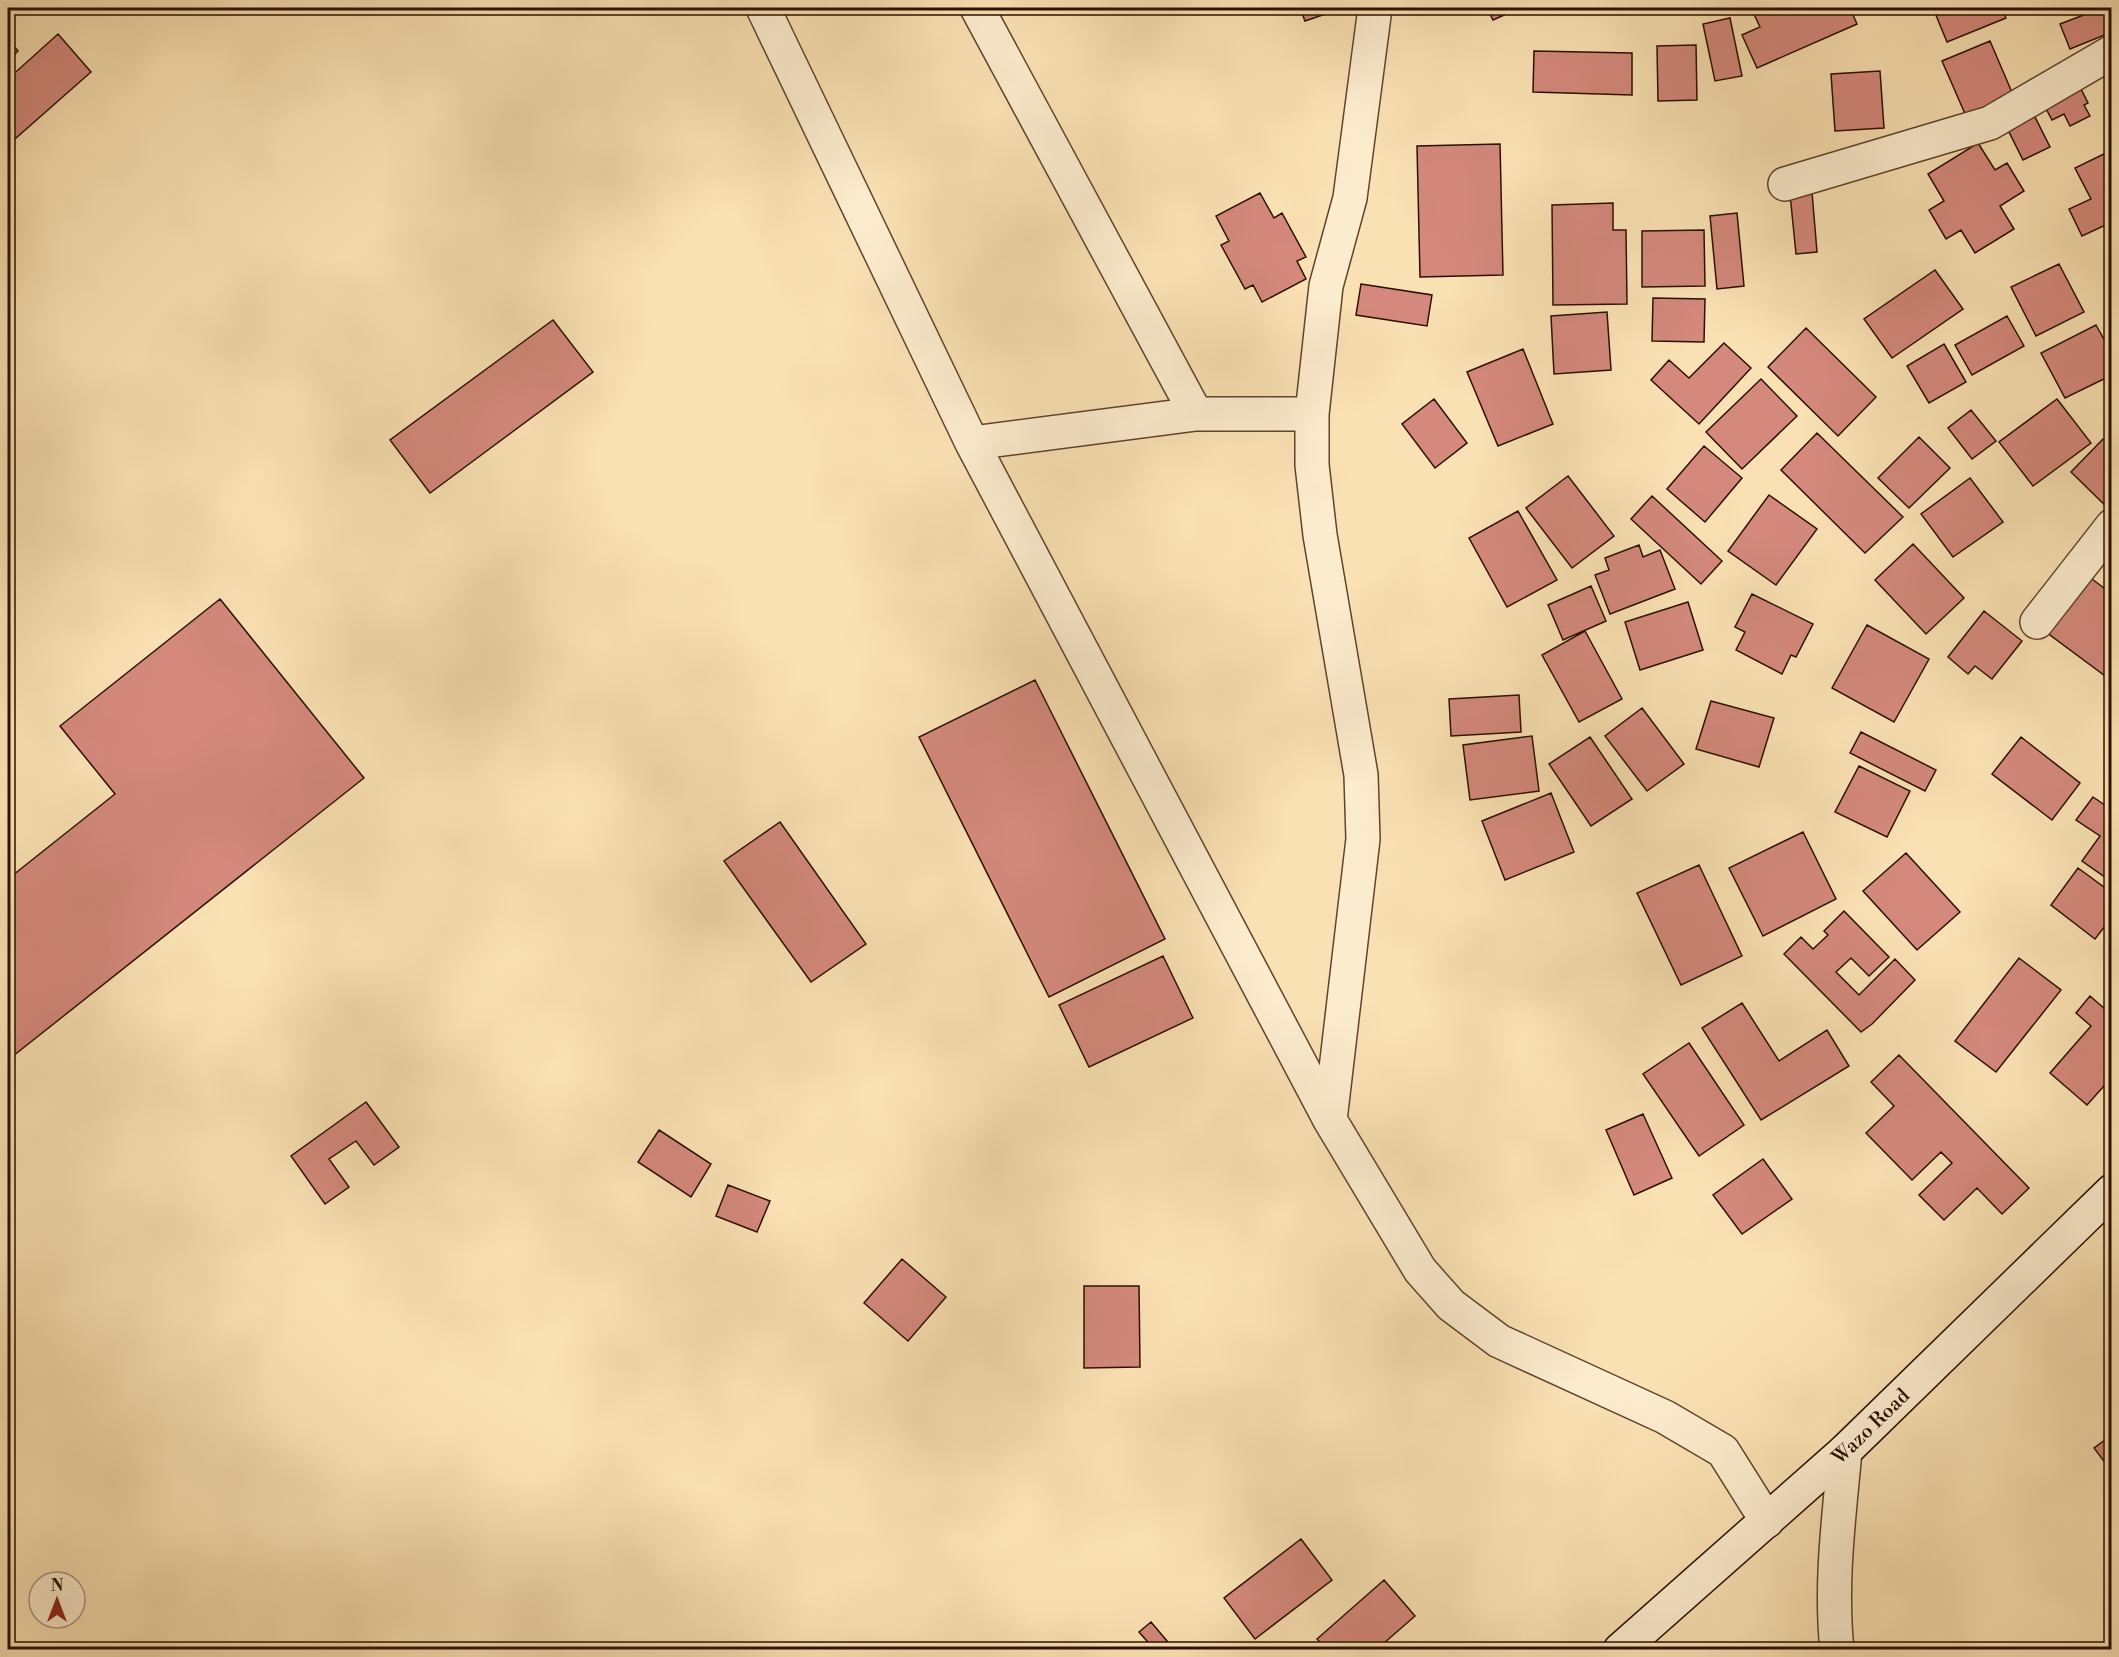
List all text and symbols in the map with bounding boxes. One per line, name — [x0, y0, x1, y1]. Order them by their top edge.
street label: Wazo Road — [1827, 1384, 1916, 1471]
north arrow — [27, 1570, 87, 1630]
text: N — [51, 1576, 64, 1596]

